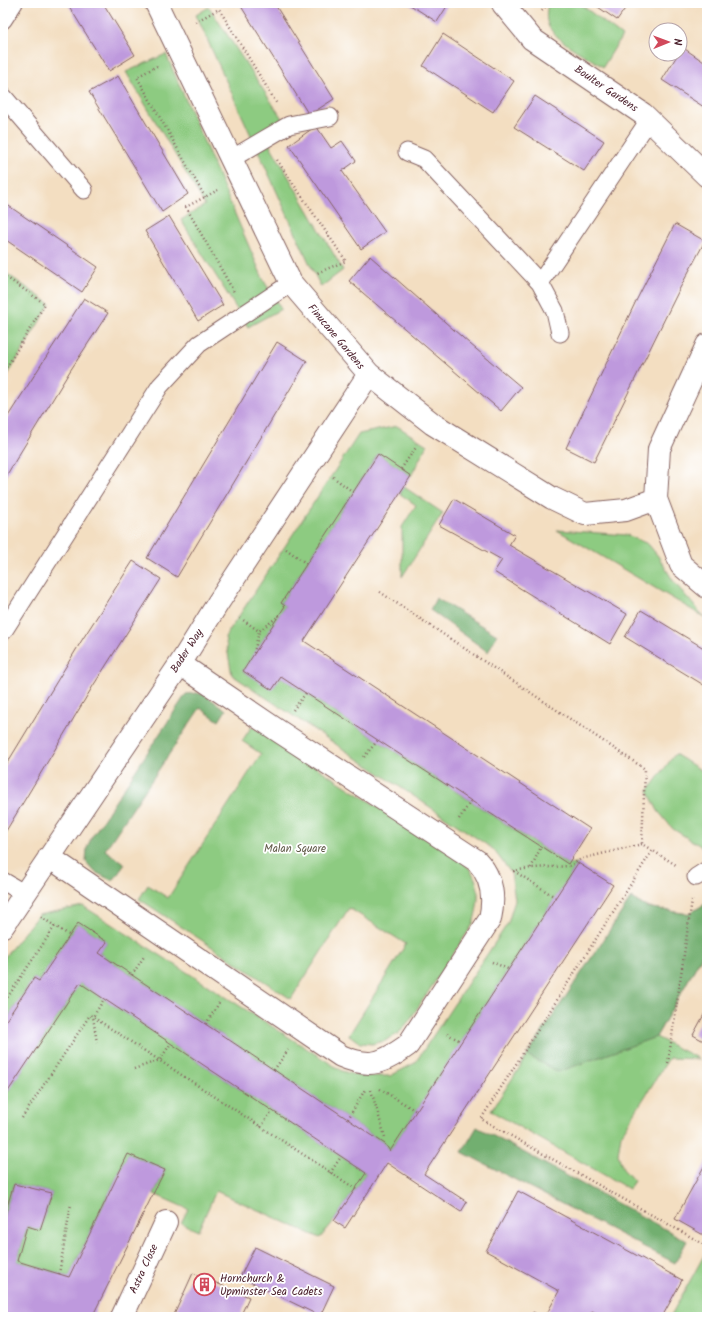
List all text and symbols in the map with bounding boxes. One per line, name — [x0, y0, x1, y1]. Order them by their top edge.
north arrow — [648, 22, 688, 62]
text: N — [668, 38, 686, 46]
street label: Boulter Gardens — [570, 61, 642, 117]
street label: Finucane Gardens — [303, 300, 369, 374]
street label: Bader Way — [166, 625, 209, 677]
park label: Malan Square — [264, 840, 326, 858]
street label: Astra Close — [125, 1241, 163, 1297]
place label: Hornchurch & Upminster Sea Cadets — [220, 1270, 323, 1301]
building icon: Hornchurch & Upminster Sea Cadets — [191, 1272, 217, 1298]

